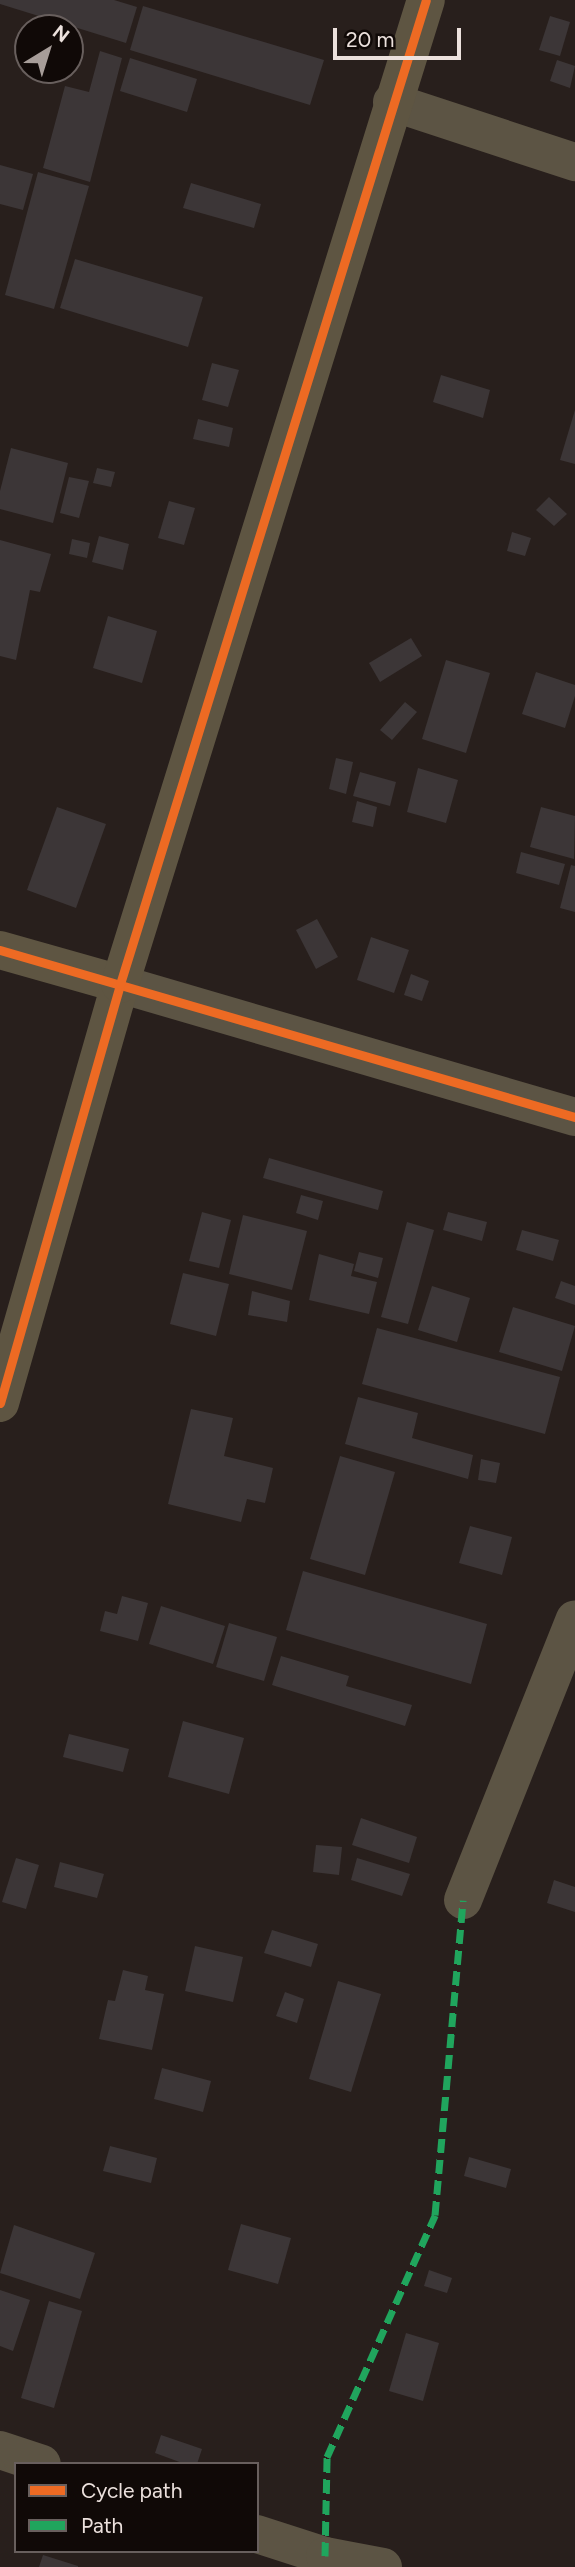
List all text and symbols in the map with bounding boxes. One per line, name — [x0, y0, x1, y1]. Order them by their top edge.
north arrow — [14, 14, 84, 84]
scale bar — [337, 14, 465, 58]
text: N — [48, 20, 74, 47]
text: 20 m — [346, 27, 394, 52]
legend — [14, 2462, 259, 2553]
text: Cycle path — [81, 2478, 182, 2503]
text: Path — [81, 2513, 123, 2538]

